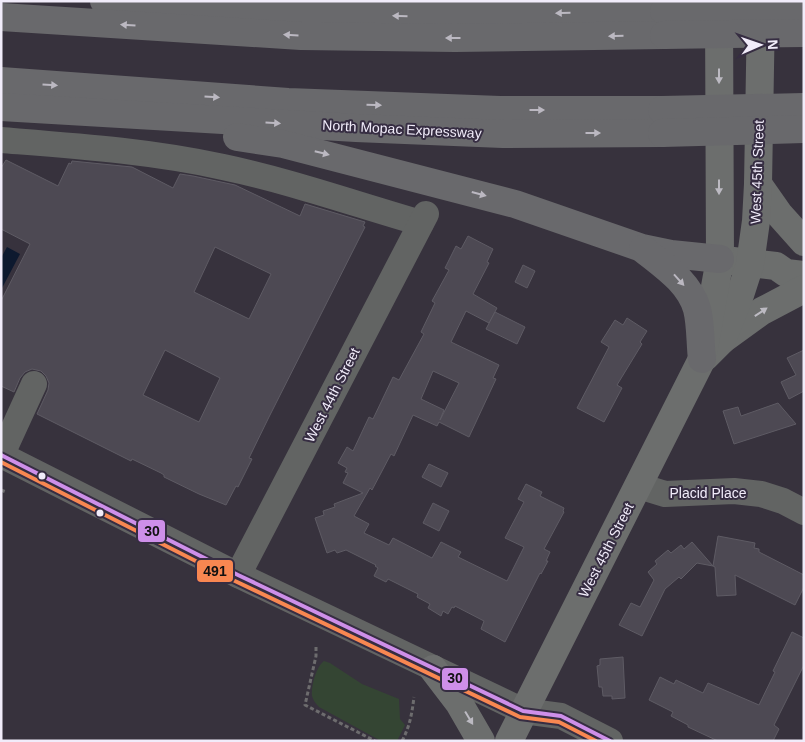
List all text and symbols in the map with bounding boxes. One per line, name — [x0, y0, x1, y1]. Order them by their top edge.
one-way arrow — [554, 9, 570, 17]
one-way arrow — [392, 12, 408, 20]
north arrow — [735, 20, 785, 70]
one-way arrow — [120, 21, 136, 29]
one-way arrow — [282, 31, 298, 39]
one-way arrow — [607, 32, 623, 40]
one-way arrow — [445, 34, 461, 42]
text: N — [765, 39, 781, 50]
one-way arrow — [715, 68, 723, 84]
one-way arrow — [42, 81, 58, 89]
one-way arrow — [204, 93, 220, 101]
one-way arrow — [366, 102, 382, 110]
one-way arrow — [529, 106, 545, 114]
street label: North Mopac Expressway — [322, 117, 482, 141]
one-way arrow — [266, 120, 282, 128]
street label: West 45th Street — [747, 120, 767, 224]
one-way arrow — [585, 129, 601, 137]
one-way arrow — [315, 149, 330, 157]
one-way arrow — [715, 179, 723, 195]
one-way arrow — [472, 191, 487, 199]
one-way arrow — [673, 274, 685, 286]
one-way arrow — [754, 307, 768, 317]
street label: West 44th Street — [301, 345, 363, 445]
unlabelled marker — [37, 471, 47, 481]
street label: Placid Place — [669, 485, 747, 501]
street label: West 45th Street — [575, 500, 637, 600]
unlabelled marker — [95, 508, 105, 518]
line badge: 30 — [137, 519, 166, 543]
text: 30 — [144, 523, 160, 539]
line badge: 491 — [196, 559, 234, 583]
text: 491 — [203, 563, 227, 579]
line badge: 30 — [441, 667, 469, 691]
text: 30 — [447, 670, 463, 686]
one-way arrow — [464, 711, 473, 724]

